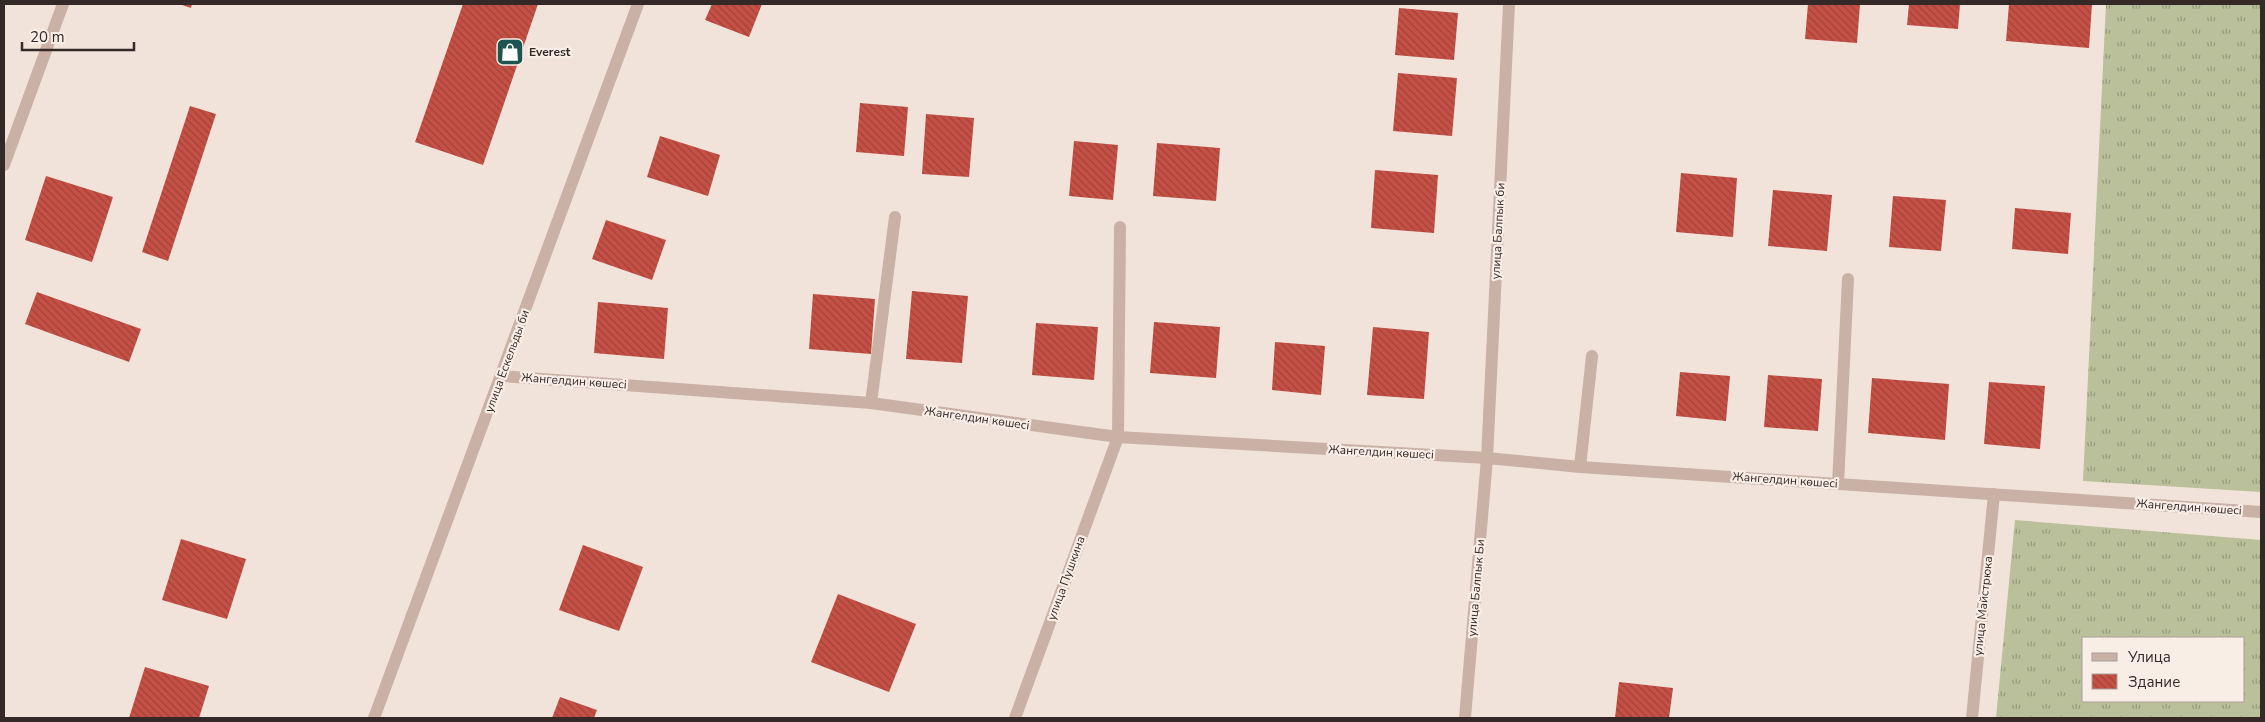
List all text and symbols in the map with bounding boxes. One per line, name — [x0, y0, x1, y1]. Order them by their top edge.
scale bar — [22, 20, 135, 52]
text: 20 m — [30, 27, 65, 47]
shop icon: Everest — [495, 37, 525, 67]
place label: Everest — [529, 44, 571, 60]
street label: улица Балпык би — [1487, 182, 1509, 280]
street label: улица Ескельды би — [481, 307, 533, 415]
street label: Жангелдин көшесі — [521, 369, 627, 393]
street label: Жангелдин көшесі — [924, 403, 1031, 433]
street label: Жангелдин көшесі — [1328, 441, 1434, 463]
street label: Жангелдин көшесі — [1732, 468, 1838, 492]
street label: Жангелдин көшесі — [2136, 495, 2242, 519]
street label: улица Пушкина — [1043, 534, 1089, 622]
street label: улица Балпык Би — [1464, 539, 1488, 637]
street label: улица Майстрюка — [1970, 555, 1996, 657]
legend — [2082, 637, 2245, 702]
text: Улица — [2127, 647, 2171, 667]
text: Здание — [2128, 672, 2180, 692]

